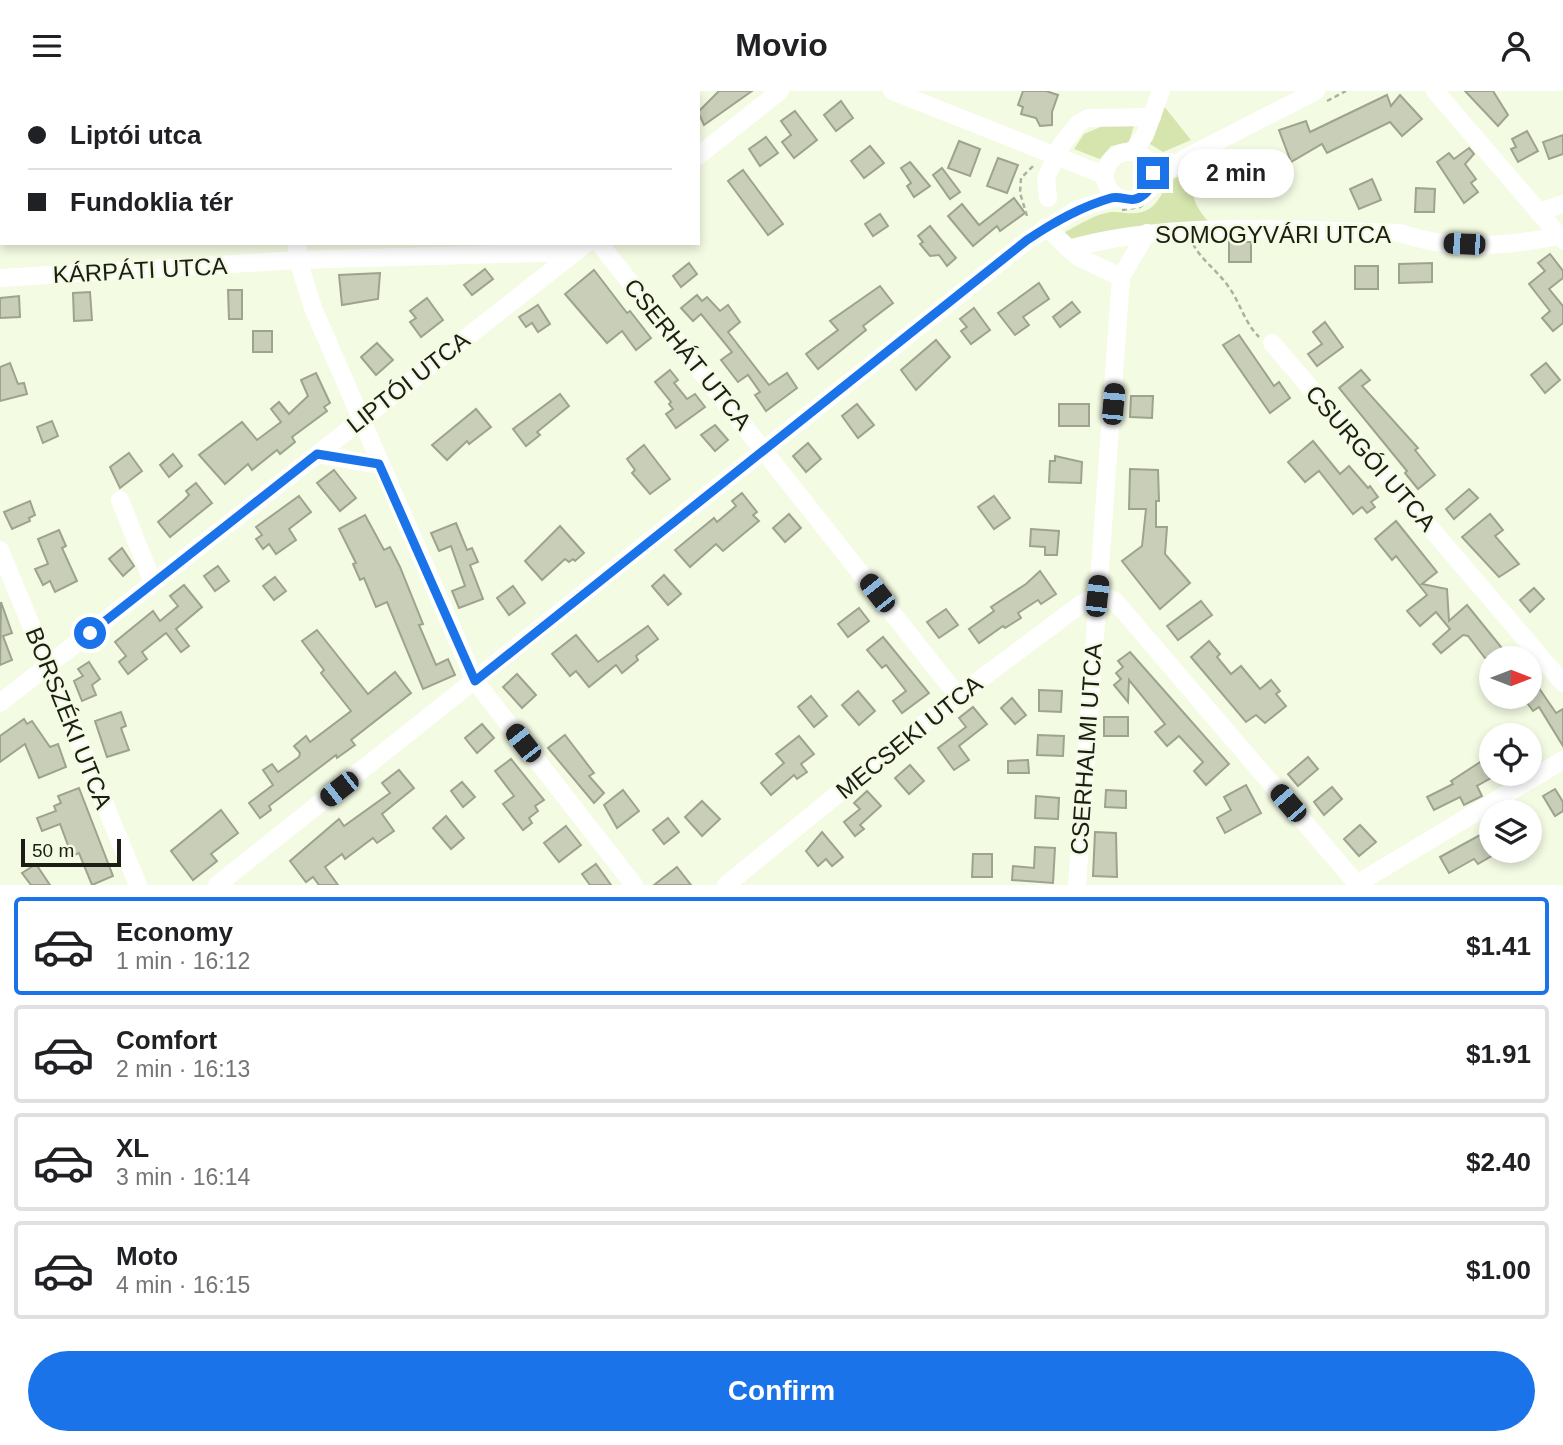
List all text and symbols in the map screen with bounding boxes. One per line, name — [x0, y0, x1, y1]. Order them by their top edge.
icon: menu — [28, 27, 66, 65]
text: Movio — [735, 27, 828, 63]
icon: person — [1497, 27, 1535, 65]
text: Liptói utca — [70, 120, 201, 150]
callout: 2 min — [1178, 148, 1293, 197]
route end — [1137, 157, 1169, 189]
text: 2 min — [1206, 160, 1266, 186]
text: Fundoklia tér — [70, 187, 233, 217]
street label: SOMOGYVÁRI UTCA — [1155, 221, 1391, 248]
car — [1443, 233, 1486, 255]
street label: KÁRPÁTI UTCA — [52, 252, 228, 288]
street label: CSERHÁT UTCA — [619, 273, 757, 435]
street label: LIPTÓI UTCA — [341, 326, 475, 438]
street label: CSURGÓI UTCA — [1300, 380, 1442, 536]
car — [1101, 382, 1126, 426]
car — [856, 570, 899, 616]
car — [1085, 574, 1110, 618]
route start — [74, 617, 106, 649]
street label: BORSZÉKI UTCA — [20, 623, 118, 813]
street label: CSERHALMI UTCA — [1065, 642, 1107, 856]
north arrow — [1479, 646, 1542, 709]
map controls — [1479, 646, 1542, 863]
street label: MECSEKI UTCA — [831, 670, 987, 804]
car — [502, 720, 545, 766]
button: locate — [1479, 723, 1542, 786]
car — [316, 768, 363, 810]
car — [1267, 780, 1310, 826]
button: layers — [1479, 800, 1542, 863]
scale bar — [21, 836, 121, 868]
text: 50 m — [32, 840, 74, 861]
icon: car — [32, 915, 95, 978]
text: Economy — [116, 917, 233, 947]
text: $1.41 — [1466, 931, 1531, 961]
text: 1 min · 16:12 — [116, 948, 250, 974]
icon: car — [32, 1023, 95, 1086]
text: Comfort — [116, 1025, 217, 1055]
text: $1.91 — [1466, 1039, 1531, 1069]
text: 2 min · 16:13 — [116, 1056, 250, 1082]
icon: car — [32, 1131, 95, 1194]
text: XL — [116, 1133, 149, 1163]
text: $2.40 — [1466, 1147, 1531, 1177]
text: 3 min · 16:14 — [116, 1164, 250, 1190]
icon: car — [32, 1239, 95, 1302]
text: Moto — [116, 1241, 178, 1271]
text: $1.00 — [1466, 1255, 1531, 1285]
text: 4 min · 16:15 — [116, 1272, 250, 1298]
button: Confirm — [28, 1351, 1535, 1431]

